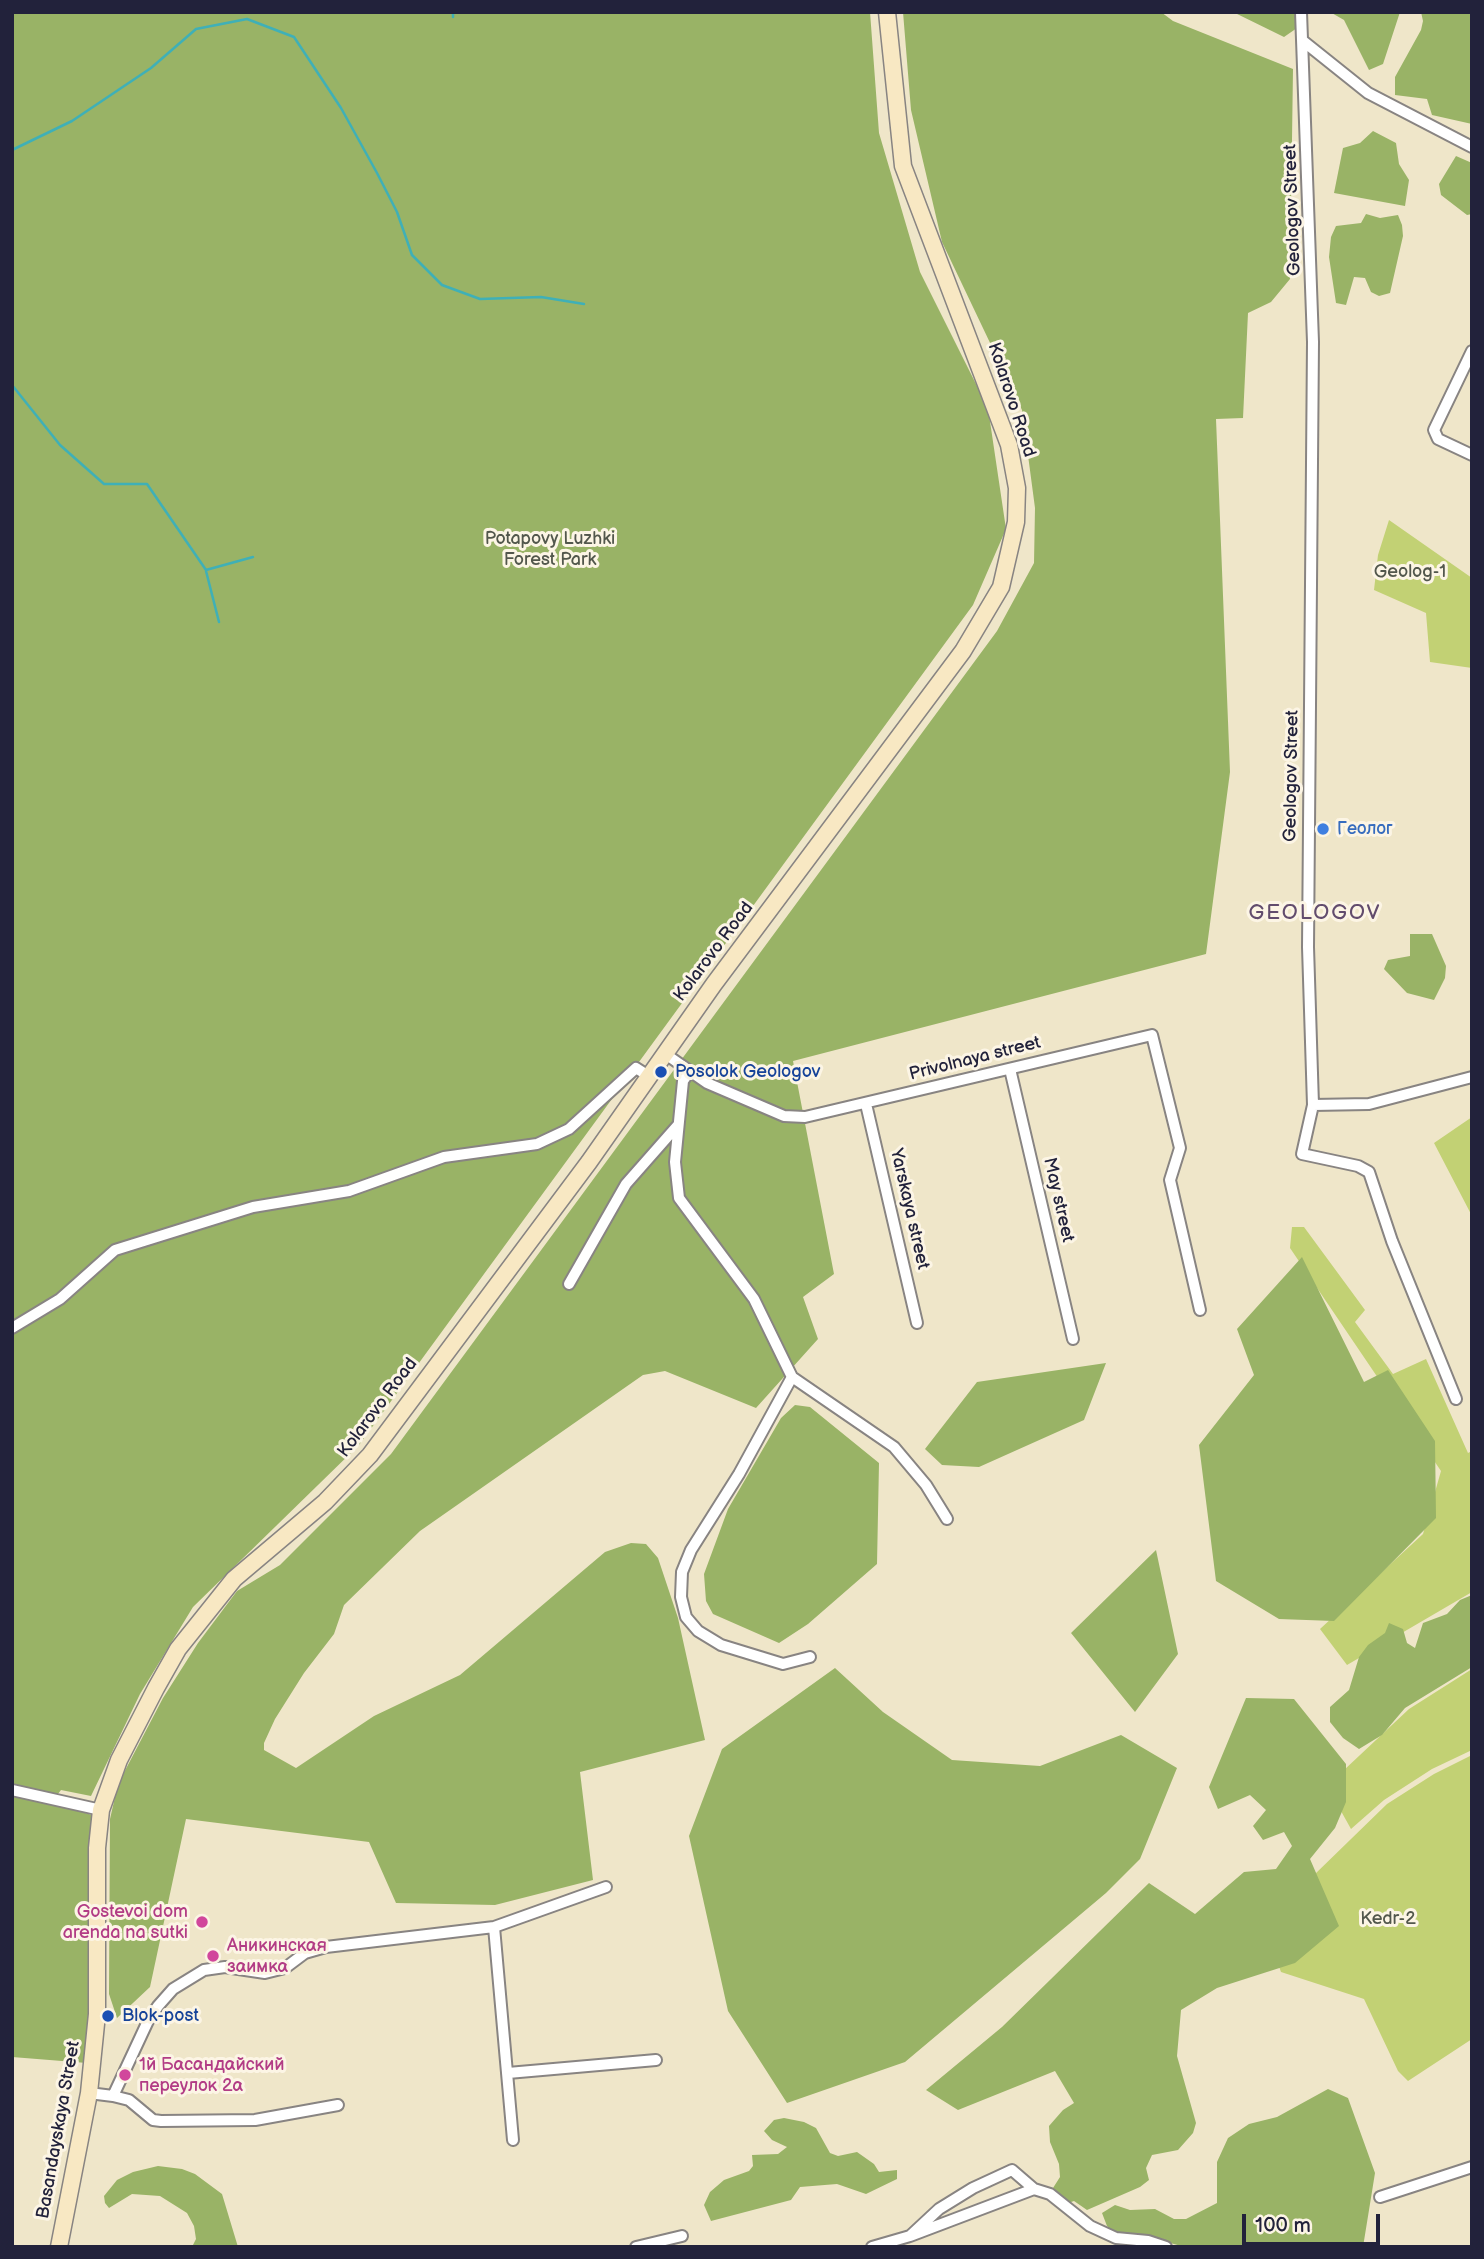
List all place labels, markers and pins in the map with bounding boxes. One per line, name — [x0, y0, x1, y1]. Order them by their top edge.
place label: Геолог — [1337, 818, 1393, 840]
marker: Геолог — [1315, 821, 1331, 837]
place label: Posolok Geologov — [675, 1061, 820, 1083]
marker: Posolok Geologov — [653, 1064, 669, 1080]
place label: Gostevoi dom arenda na sutki — [63, 1901, 188, 1944]
marker: Gostevoi dom arenda na sutki — [194, 1914, 210, 1930]
place label: Аникинская заимка — [227, 1935, 327, 1978]
marker: Аникинская заимка — [205, 1948, 221, 1964]
place label: Blok-post — [122, 2005, 199, 2027]
marker: Blok-post — [100, 2008, 116, 2024]
place label: 1й Басандайский переулок 2а — [139, 2054, 284, 2096]
marker: 1й Басандайский переулок 2а — [117, 2067, 133, 2083]

